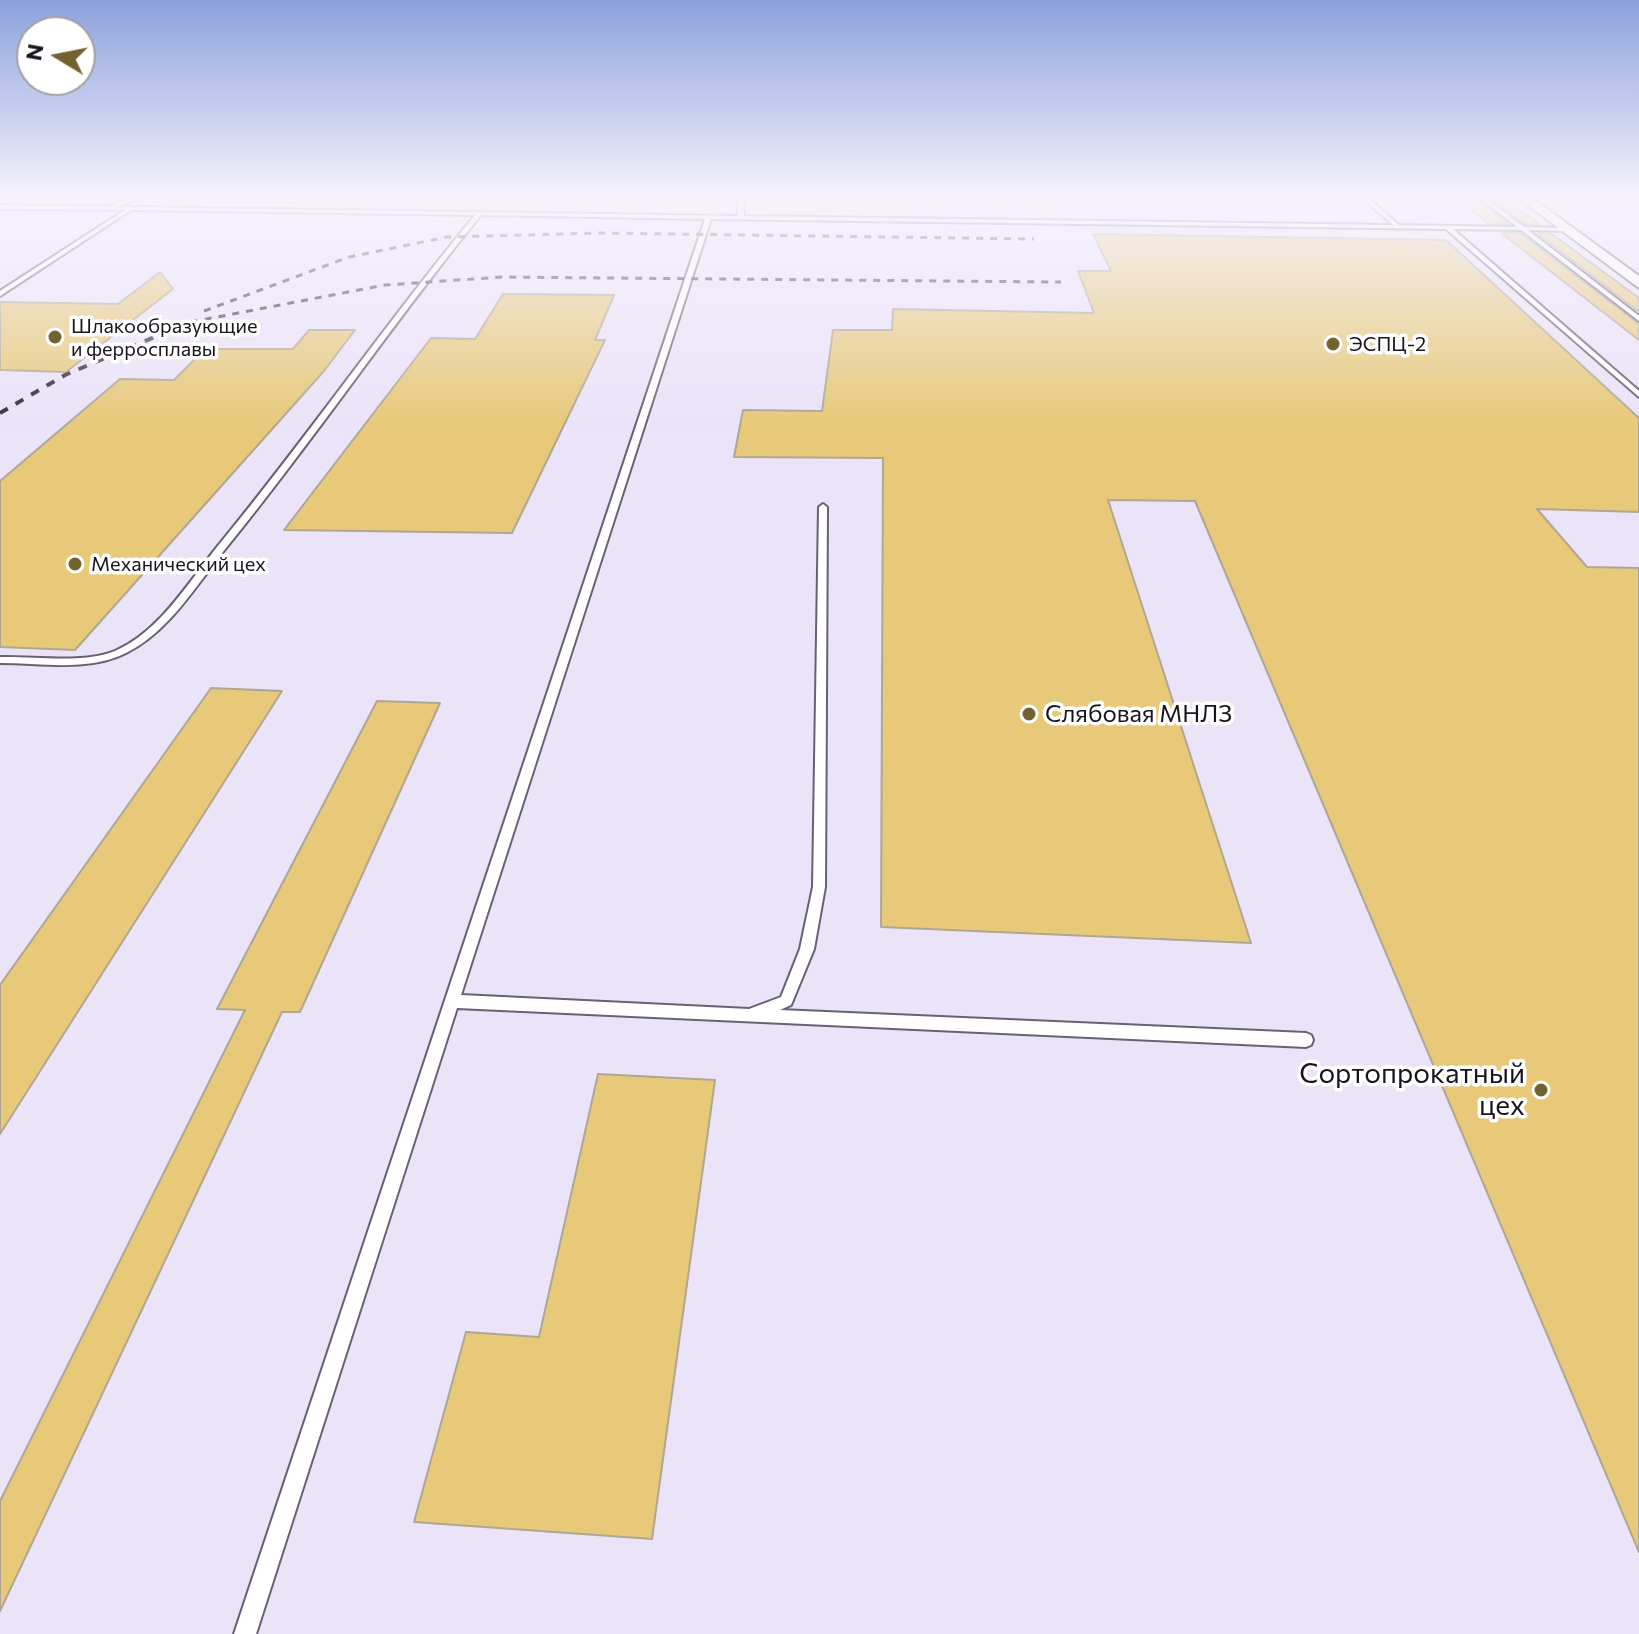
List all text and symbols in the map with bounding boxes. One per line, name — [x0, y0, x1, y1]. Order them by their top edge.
north arrow — [16, 16, 96, 96]
text: N — [19, 42, 49, 63]
place label: Шлакообразующие и ферросплавы — [71, 314, 257, 361]
marker: Шлакообразующие и ферросплавы — [46, 328, 64, 346]
place label: ЭСПЦ-2 — [1349, 332, 1426, 356]
marker: ЭСПЦ-2 — [1324, 335, 1342, 353]
place label: Механический цех — [91, 552, 266, 576]
marker: Механический цех — [66, 555, 84, 573]
place label: Слябовая МНЛЗ — [1045, 700, 1232, 728]
marker: Слябовая МНЛЗ — [1020, 705, 1038, 723]
place label: Сортопрокатный цех — [1299, 1057, 1525, 1123]
marker: Сортопрокатный цех — [1532, 1081, 1550, 1099]

